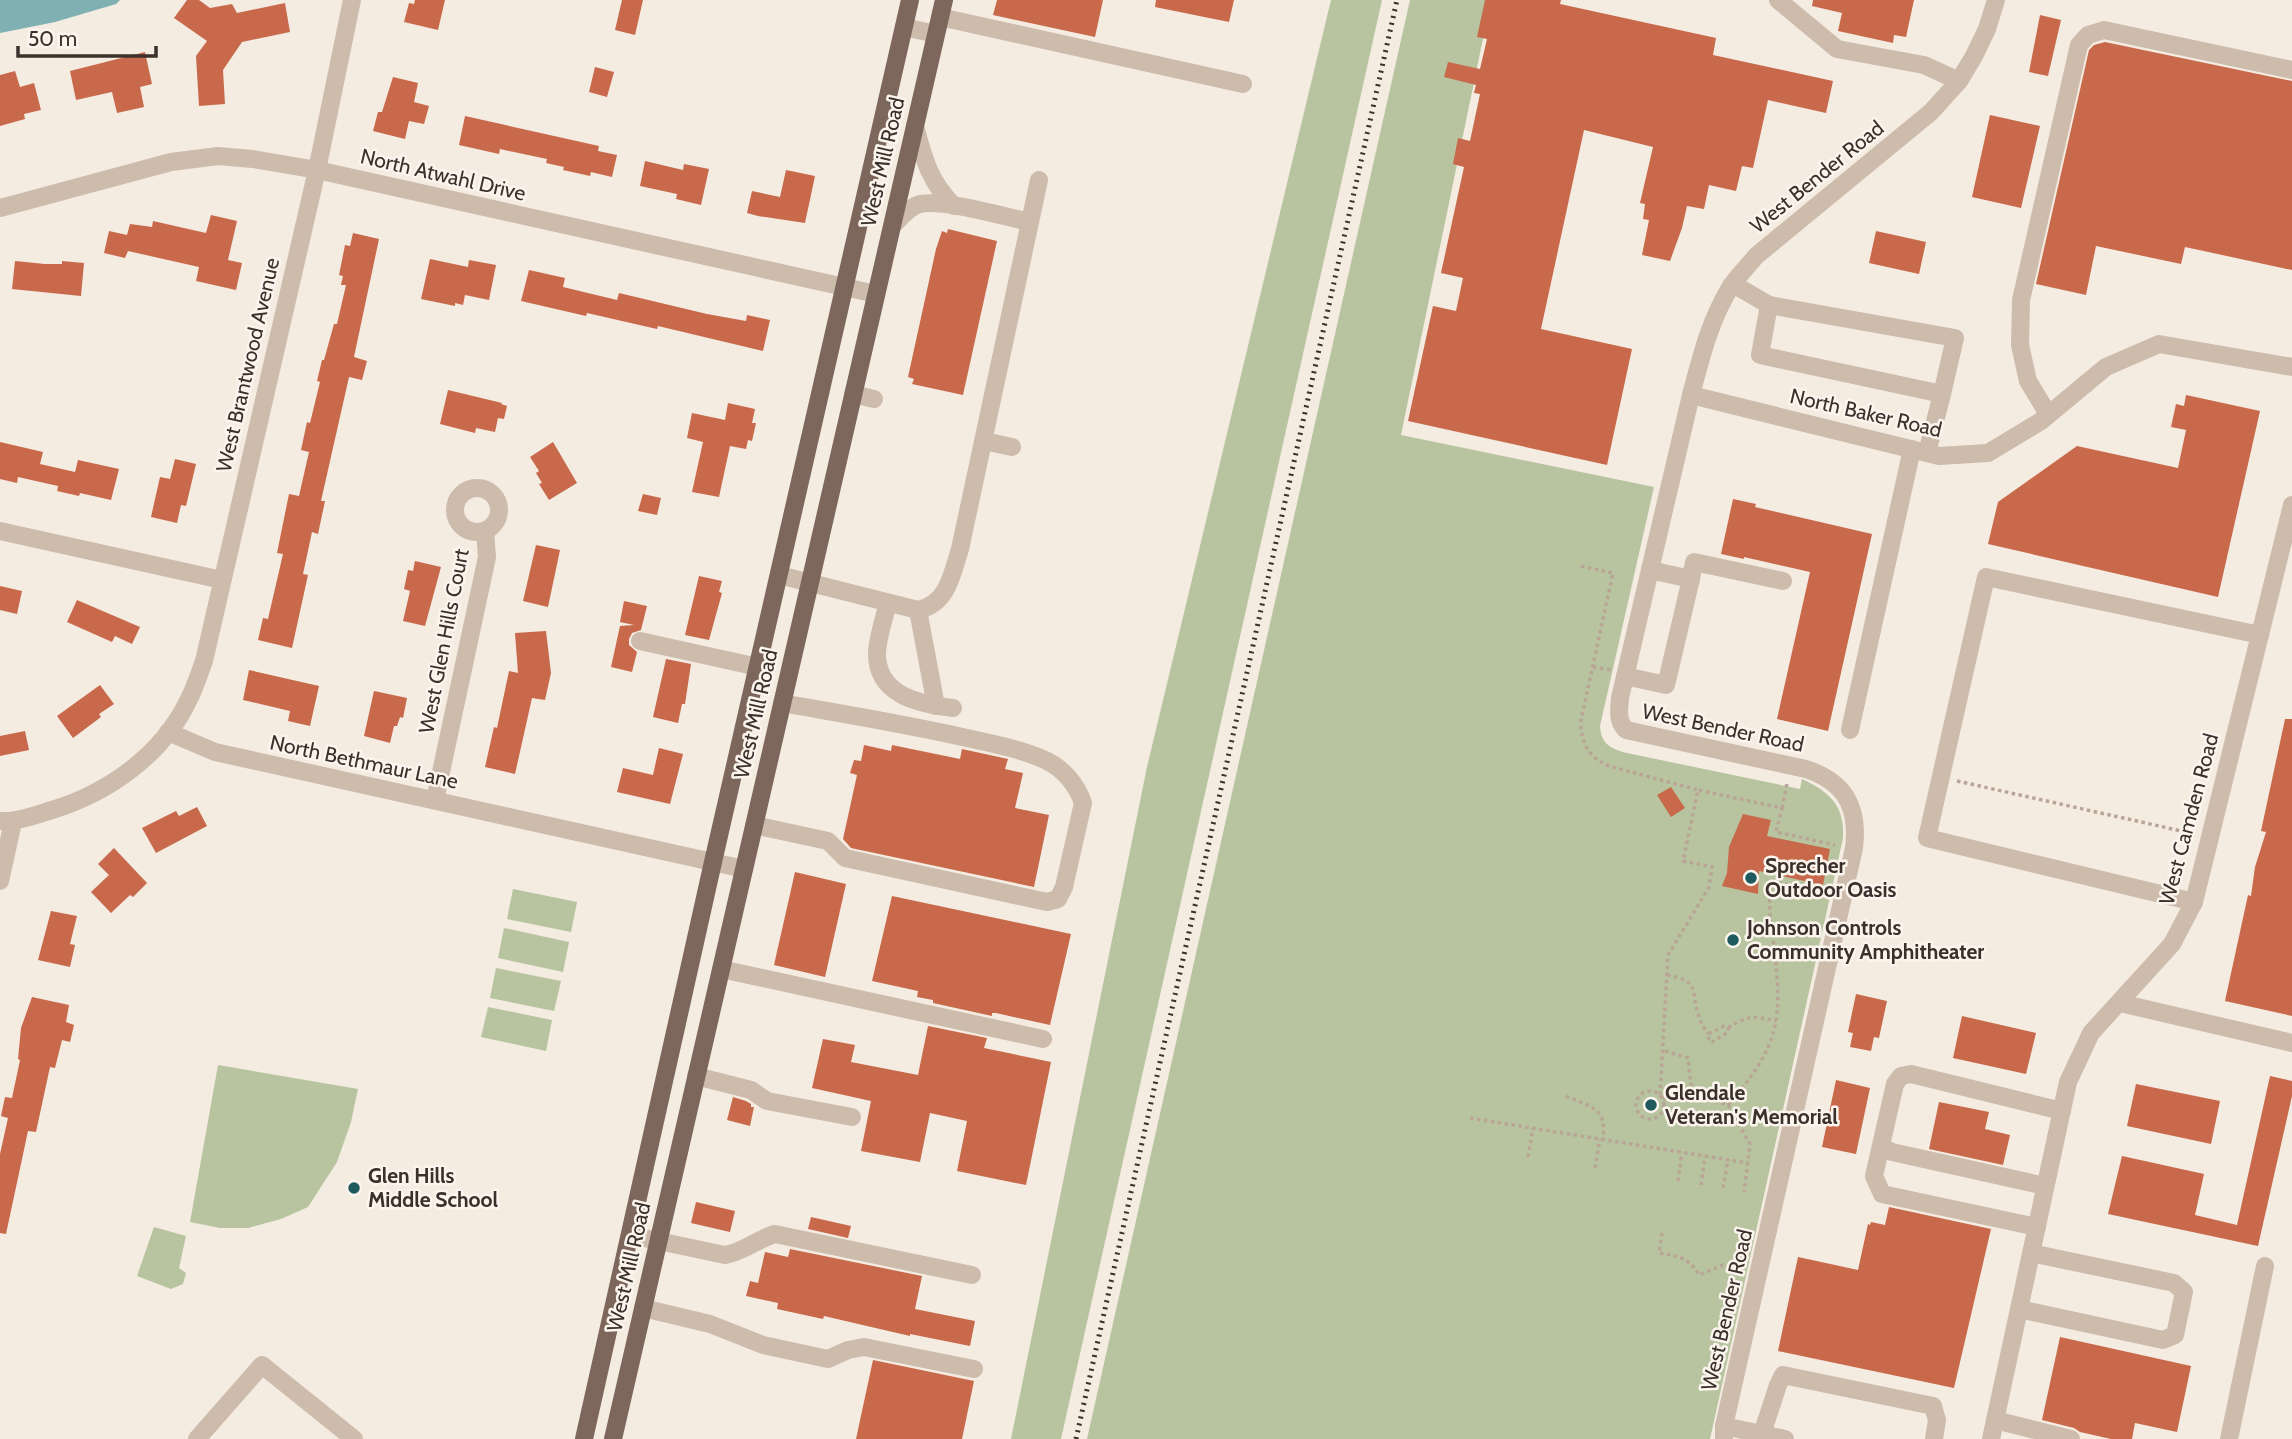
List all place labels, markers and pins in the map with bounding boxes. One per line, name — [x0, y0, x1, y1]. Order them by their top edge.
place label: Sprecher Outdoor Oasis — [1765, 853, 1896, 902]
marker: Sprecher Outdoor Oasis — [1743, 870, 1759, 886]
place label: Johnson Controls Community Amphitheater — [1746, 915, 1984, 964]
marker: Johnson Controls Community Amphitheater — [1725, 932, 1741, 948]
place label: Glendale Veteran's Memorial — [1665, 1080, 1838, 1129]
marker: Glendale Veteran's Memorial — [1643, 1097, 1659, 1113]
place label: Glen Hills Middle School — [368, 1163, 499, 1212]
marker: Glen Hills Middle School — [346, 1180, 362, 1196]

